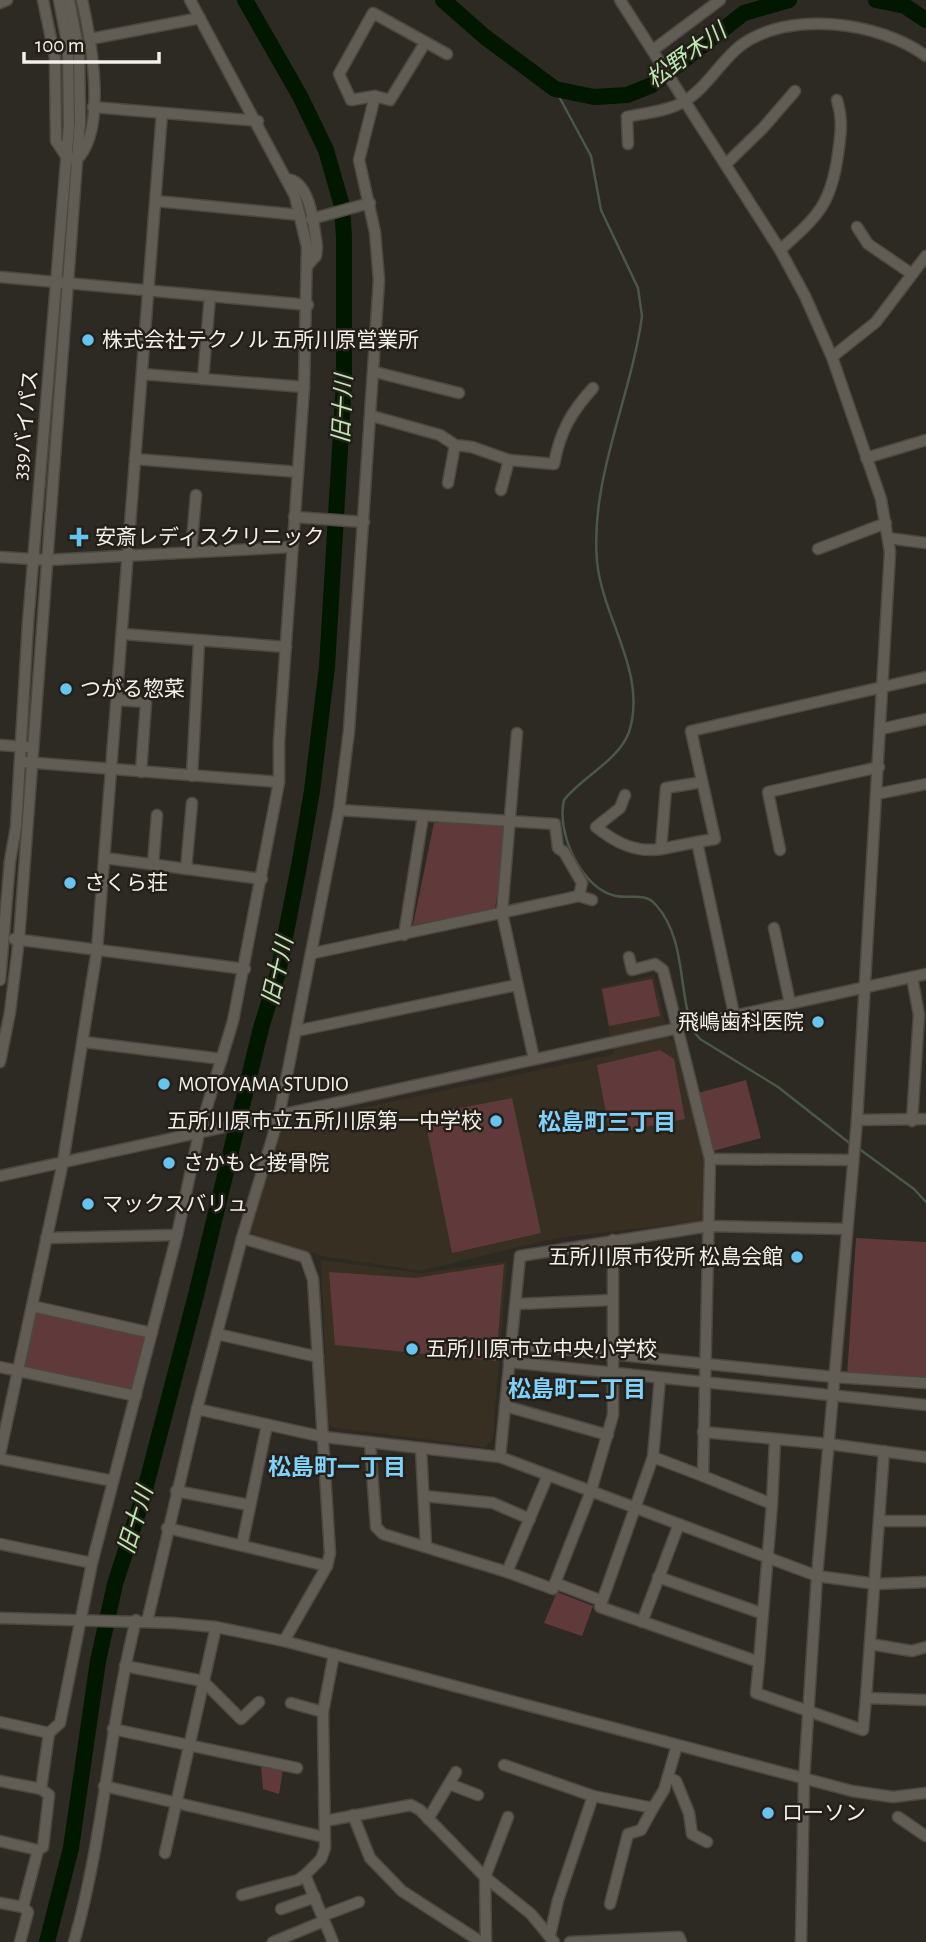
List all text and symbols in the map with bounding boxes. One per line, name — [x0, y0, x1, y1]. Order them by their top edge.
water label: 松野木川 — [642, 16, 733, 93]
scale bar — [24, 21, 159, 65]
text: 100 m — [35, 35, 85, 56]
place label: 株式会社テクノル 五所川原営業所 — [102, 329, 419, 351]
marker: 株式会社テクノル 五所川原営業所 — [80, 332, 96, 348]
street label: 339バイパス — [8, 369, 42, 481]
water label: 旧十川 — [328, 371, 357, 444]
place label: 安斎レディスクリニック — [95, 526, 325, 548]
marker: 安斎レディスクリニック — [69, 527, 89, 547]
place label: つがる惣菜 — [80, 678, 185, 700]
marker: つがる惣菜 — [58, 681, 74, 697]
place label: さくら荘 — [84, 872, 168, 894]
marker: さくら荘 — [62, 875, 78, 891]
water label: 旧十川 — [258, 932, 298, 1008]
place label: 飛嶋歯科医院 — [678, 1011, 804, 1033]
marker: 飛嶋歯科医院 — [810, 1014, 826, 1030]
place label: MOTOYAMA STUDIO — [178, 1074, 349, 1095]
marker: MOTOYAMA STUDIO — [156, 1076, 172, 1092]
place label: 五所川原市立五所川原第一中学校 — [167, 1110, 482, 1132]
district label: 松島町三丁目 — [538, 1110, 676, 1135]
marker: 五所川原市立五所川原第一中学校 — [488, 1113, 504, 1129]
place label: さかもと接骨院 — [183, 1152, 330, 1174]
marker: さかもと接骨院 — [161, 1155, 177, 1171]
place label: マックスバリュ — [102, 1193, 248, 1215]
marker: マックスバリュ — [80, 1196, 96, 1212]
place label: 五所川原市役所 松島会館 — [549, 1246, 783, 1268]
marker: 五所川原市役所 松島会館 — [789, 1249, 805, 1265]
place label: 五所川原市立中央小学校 — [426, 1338, 657, 1360]
marker: 五所川原市立中央小学校 — [404, 1341, 420, 1357]
district label: 松島町二丁目 — [508, 1377, 646, 1402]
district label: 松島町一丁目 — [268, 1455, 406, 1480]
water label: 旧十川 — [113, 1481, 158, 1557]
place label: ローソン — [782, 1803, 866, 1824]
marker: ローソン — [760, 1805, 776, 1821]

